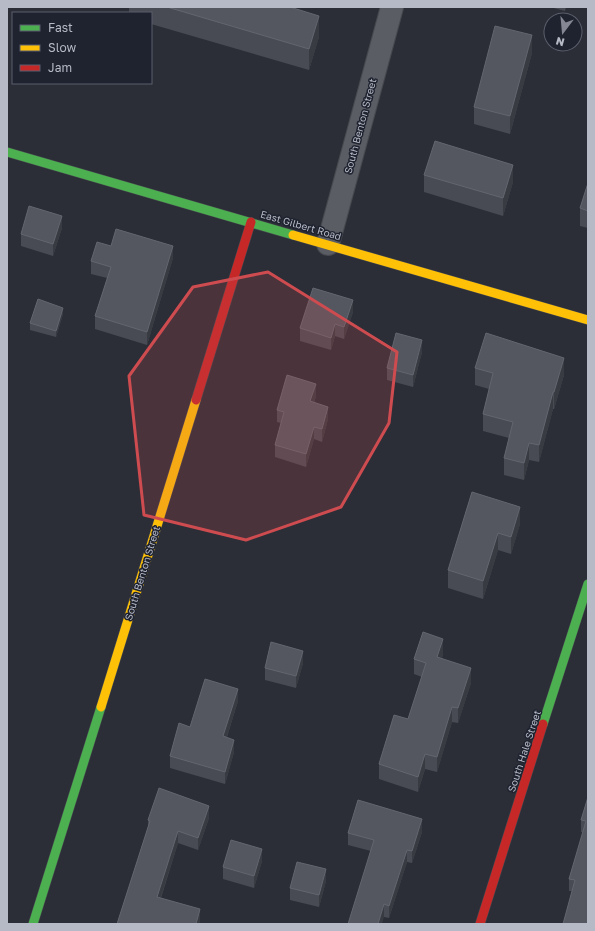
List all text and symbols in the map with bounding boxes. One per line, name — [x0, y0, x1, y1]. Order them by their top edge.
legend — [12, 12, 152, 84]
north arrow — [543, 12, 583, 52]
text: Fast — [48, 20, 73, 35]
text: N — [554, 35, 566, 49]
text: Slow — [48, 40, 76, 55]
text: Jam — [48, 60, 72, 75]
street label: South Benton Street — [342, 77, 378, 175]
street label: East Gilbert Road — [259, 208, 343, 242]
street label: South Benton Street — [122, 524, 162, 622]
street label: South Hale Street — [505, 709, 543, 793]

